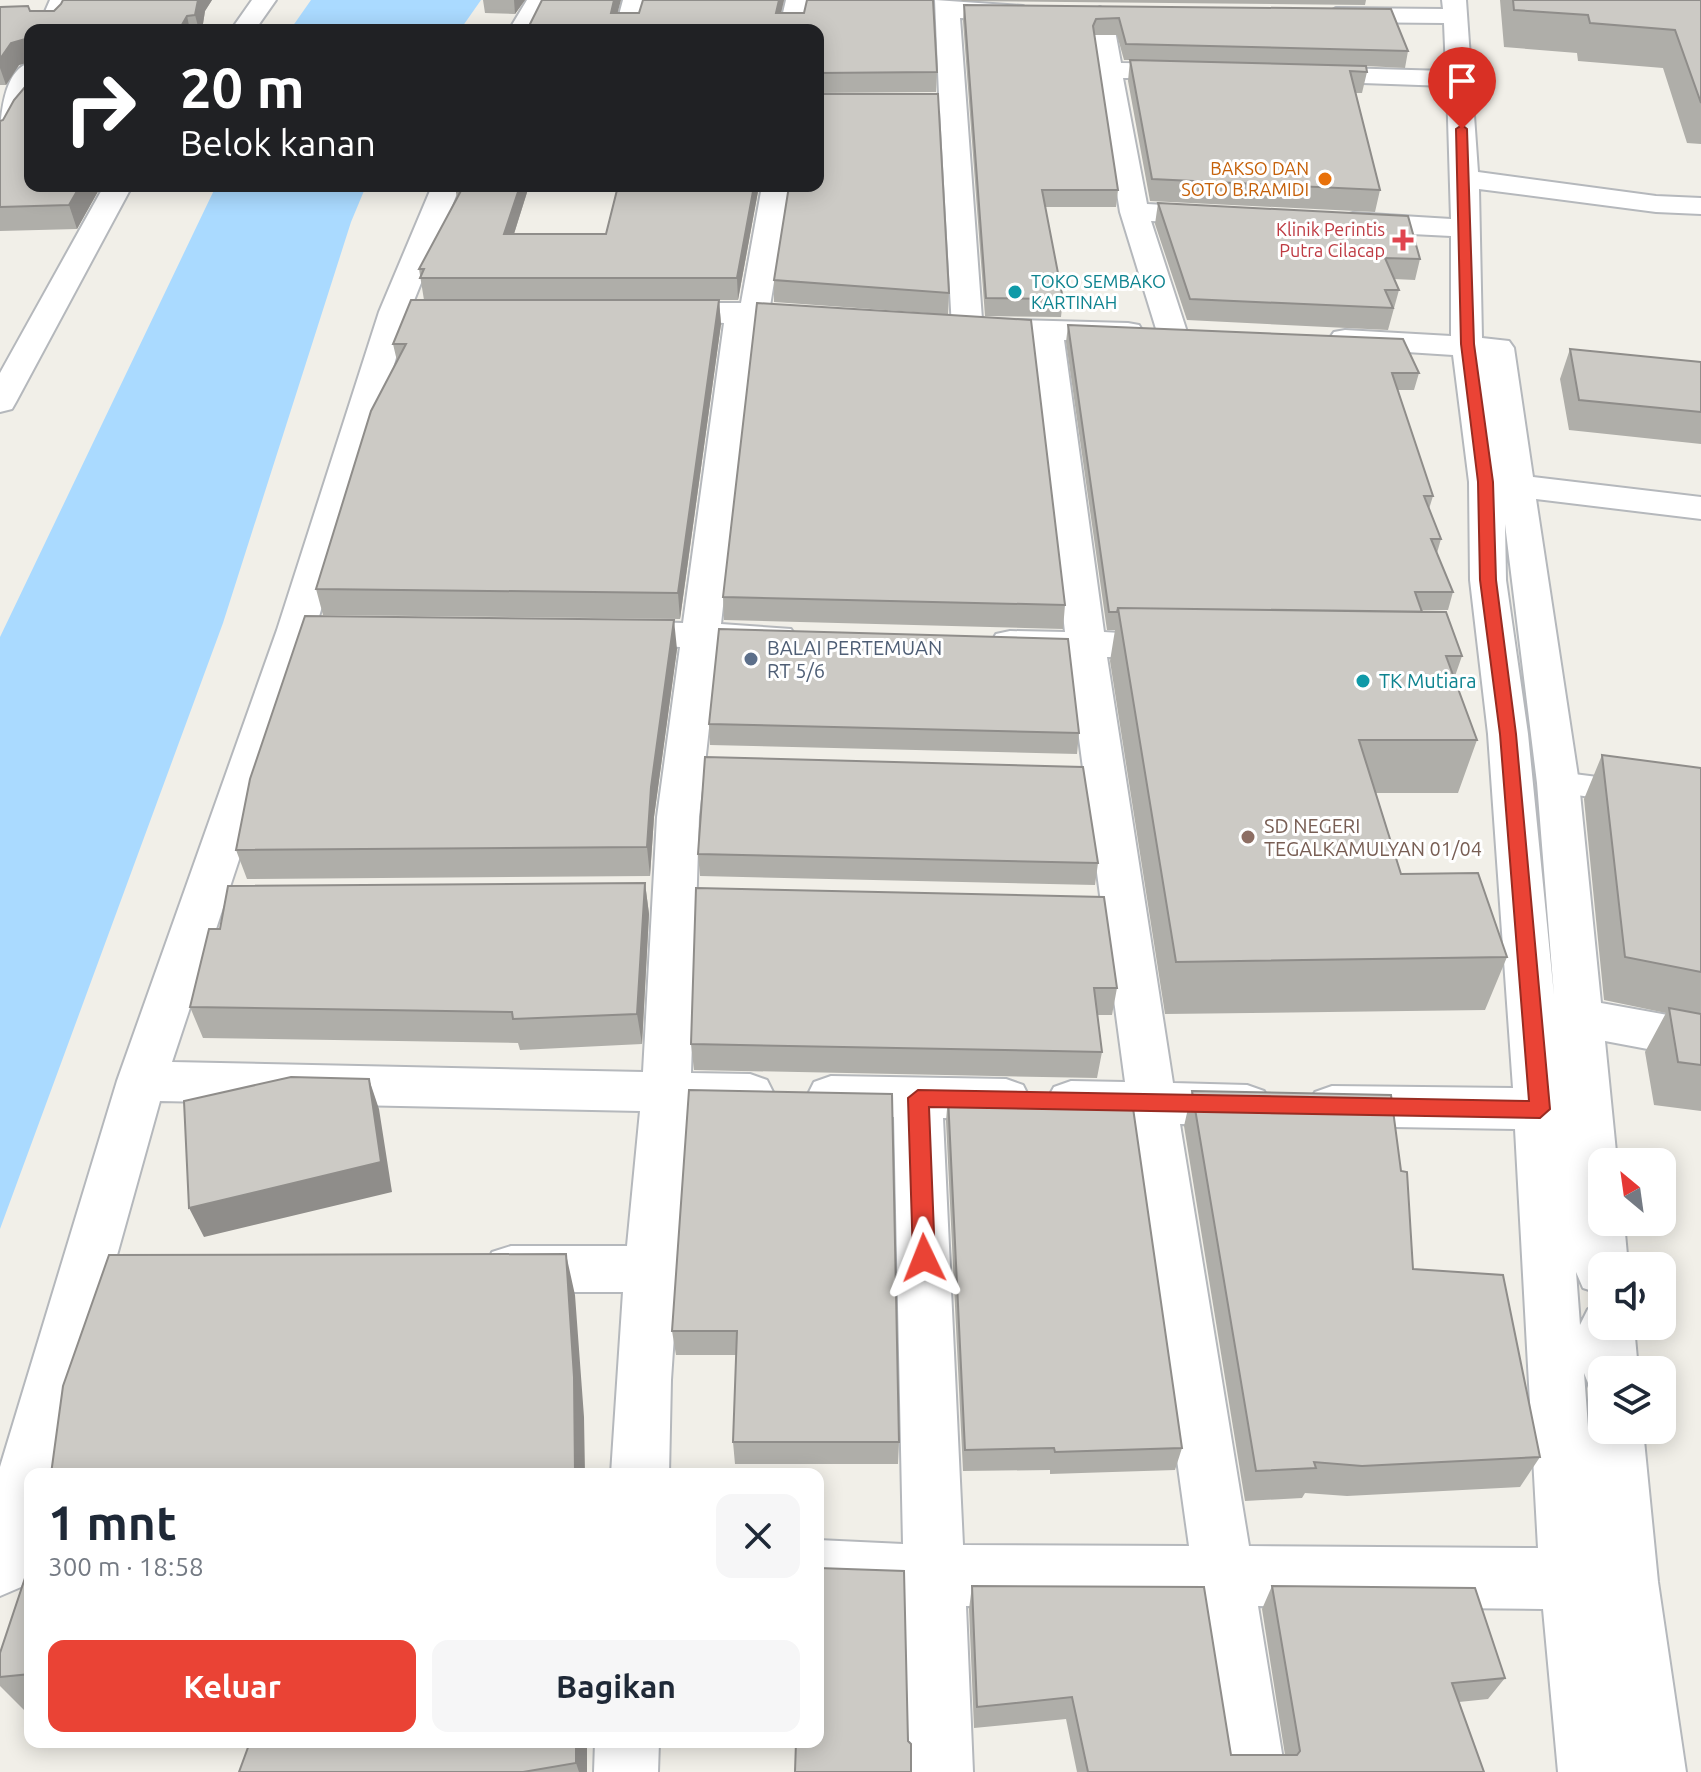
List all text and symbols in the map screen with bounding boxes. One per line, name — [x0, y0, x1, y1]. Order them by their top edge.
pin — [1428, 47, 1496, 129]
icon: right — [48, 56, 152, 160]
text: 20 m — [180, 56, 305, 119]
icon: arrive — [1440, 59, 1484, 103]
text: Belok kanan — [180, 122, 376, 163]
place label: BAKSO DAN SOTO B.RAMIDI — [1181, 158, 1309, 199]
marker: BAKSO DAN SOTO B.RAMIDI — [1316, 170, 1334, 188]
place label: Klinik Perintis Putra Cilacap — [1276, 219, 1385, 260]
marker: Klinik Perintis Putra Cilacap — [1392, 229, 1414, 251]
place label: TOKO SEMBAKO KARTINAH — [1031, 271, 1166, 312]
marker: TOKO SEMBAKO KARTINAH — [1006, 283, 1024, 301]
place label: BALAI PERTEMUAN RT 5/6 — [767, 636, 942, 682]
marker: BALAI PERTEMUAN RT 5/6 — [742, 650, 760, 668]
place label: TK Mutiara — [1379, 669, 1477, 692]
marker: TK Mutiara — [1354, 672, 1372, 690]
place label: SD NEGERI TEGALKAMULYAN 01/04 — [1264, 814, 1482, 860]
marker: SD NEGERI TEGALKAMULYAN 01/04 — [1239, 828, 1257, 846]
north arrow — [1588, 1148, 1676, 1236]
map controls — [1588, 1148, 1676, 1444]
position arrow — [882, 1216, 966, 1300]
button: sound — [1588, 1252, 1676, 1340]
button: layers — [1588, 1356, 1676, 1444]
button: close — [716, 1494, 800, 1578]
text: 1 mnt — [48, 1495, 177, 1549]
text: 300 m · 18:58 — [48, 1552, 204, 1581]
button: Keluar — [48, 1640, 416, 1732]
button: Bagikan — [432, 1640, 800, 1732]

